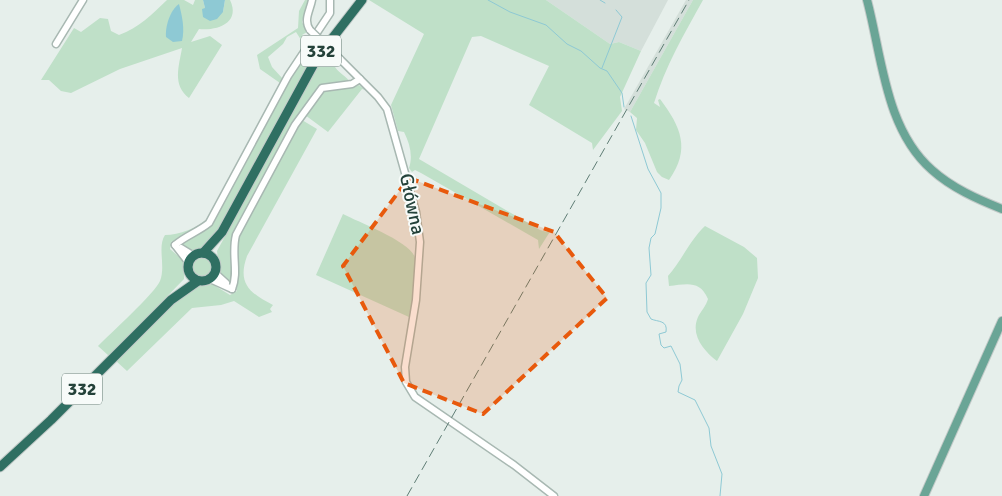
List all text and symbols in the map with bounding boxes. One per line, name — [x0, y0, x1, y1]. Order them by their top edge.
road number: 332 — [301, 36, 341, 66]
street label: Główna — [394, 171, 430, 237]
road number: 332 — [62, 374, 102, 404]

